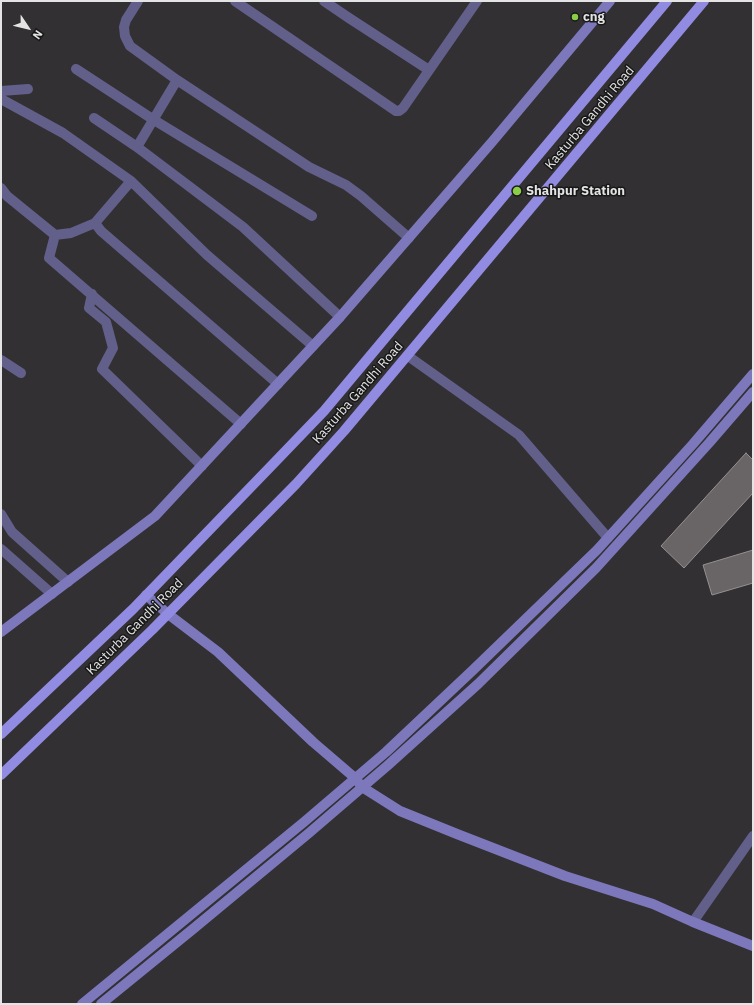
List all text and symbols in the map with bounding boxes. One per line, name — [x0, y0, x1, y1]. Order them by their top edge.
north arrow — [8, 8, 48, 48]
place label: cng — [583, 9, 605, 25]
marker: cng — [570, 12, 580, 22]
text: N — [30, 28, 46, 42]
street label: Kasturba Gandhi Road — [542, 63, 638, 173]
place label: Shahpur Station — [526, 183, 625, 199]
marker: Shahpur Station — [511, 185, 523, 197]
street label: Kasturba Gandhi Road — [309, 339, 407, 447]
street label: Kasturba Gandhi Road — [84, 576, 186, 678]

